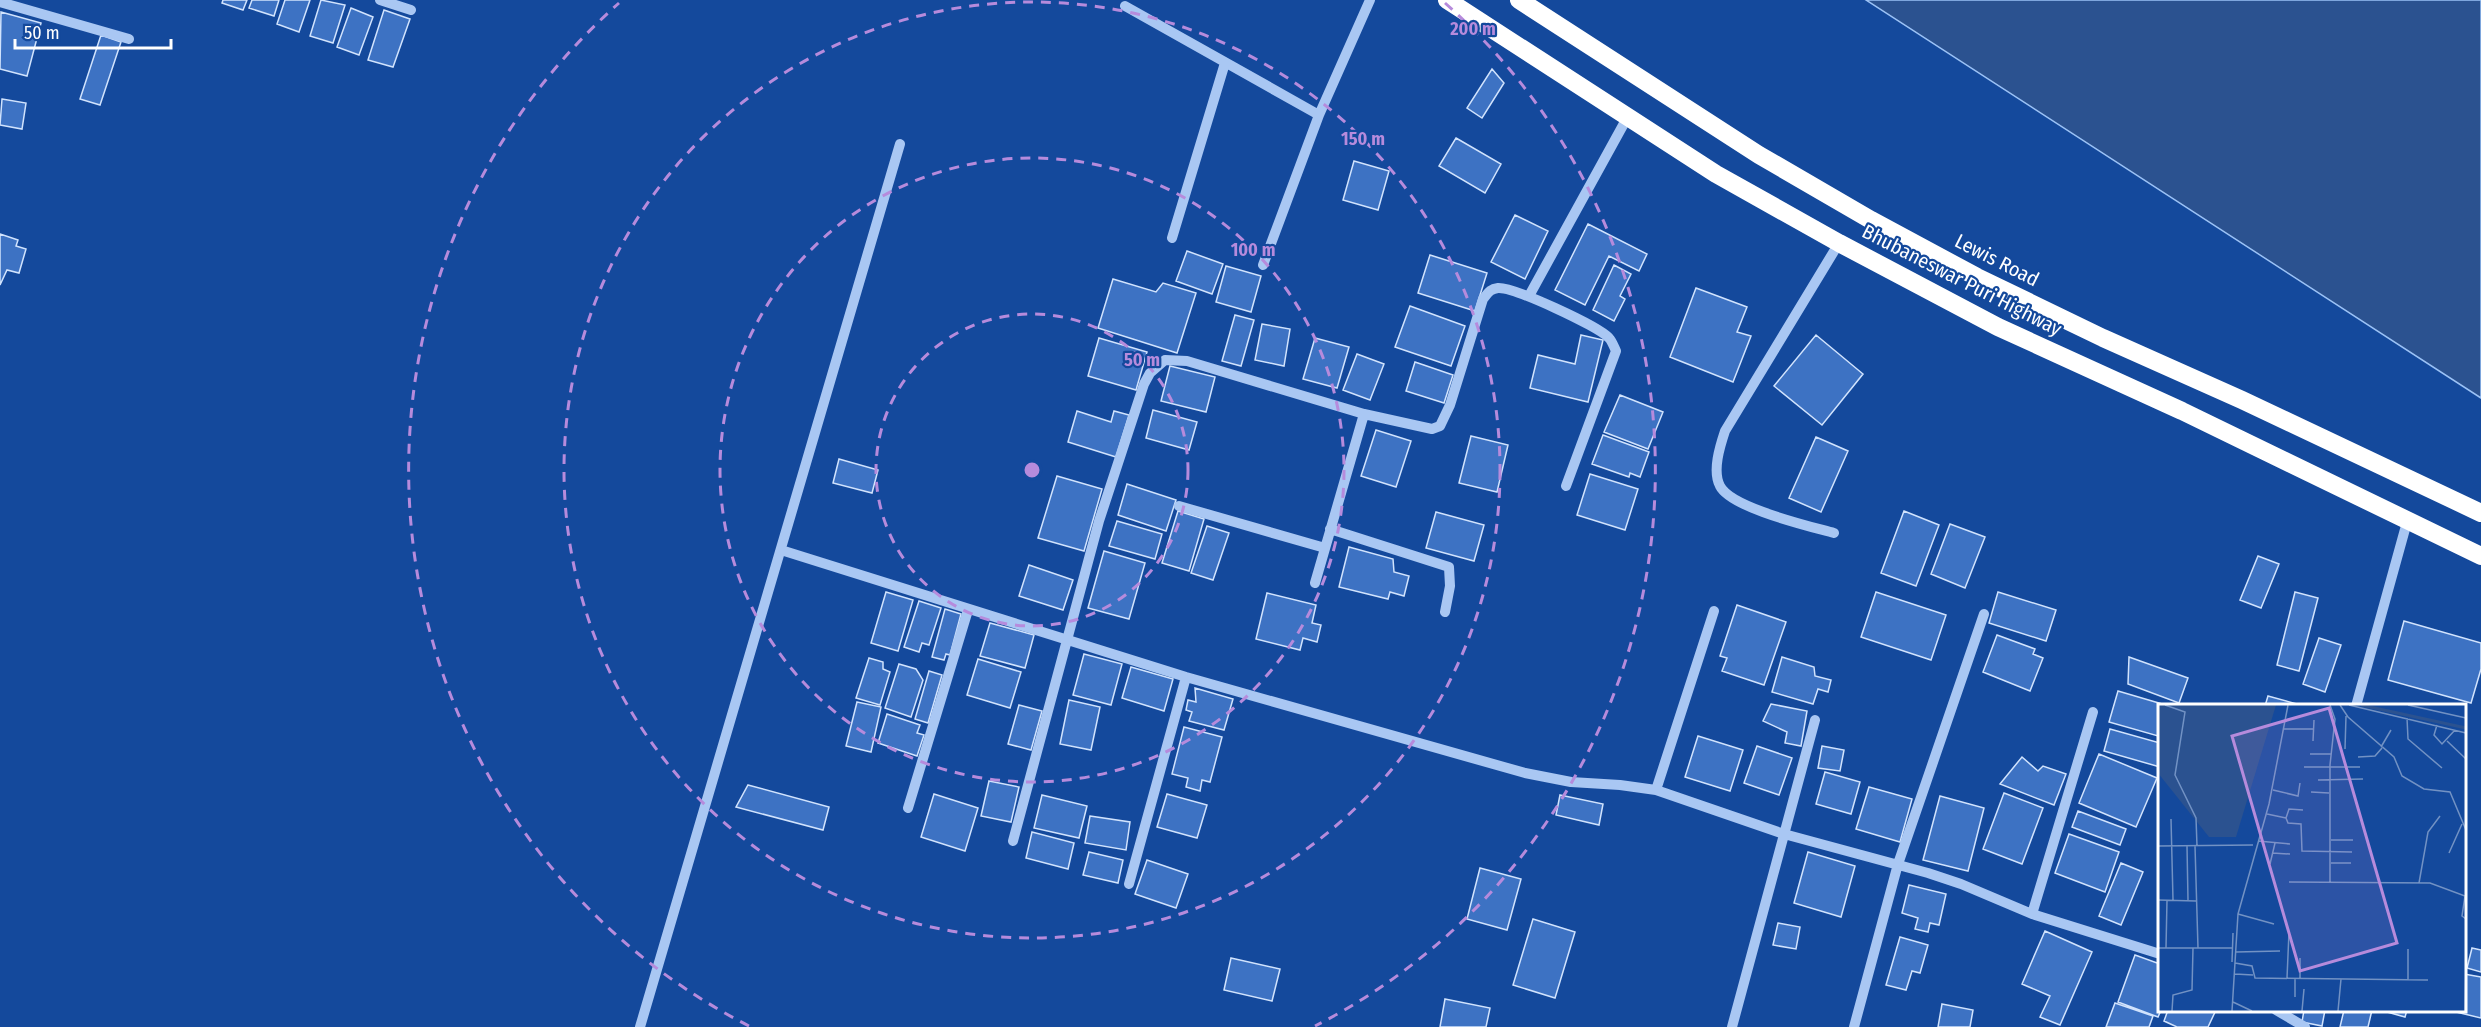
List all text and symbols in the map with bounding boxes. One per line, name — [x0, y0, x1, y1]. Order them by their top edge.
scale bar — [15, 12, 171, 50]
text: 200 m — [1449, 18, 1496, 40]
text: 50 m — [24, 22, 60, 44]
text: 150 m — [1341, 128, 1385, 150]
street label: Bhubaneswar Puri Highway — [1858, 219, 2066, 341]
street label: Lewis Road — [1951, 229, 2043, 291]
text: 100 m — [1231, 239, 1275, 261]
text: 50 m — [1124, 349, 1160, 371]
centre of rings — [1022, 460, 1042, 480]
inset map — [2158, 704, 2466, 1012]

